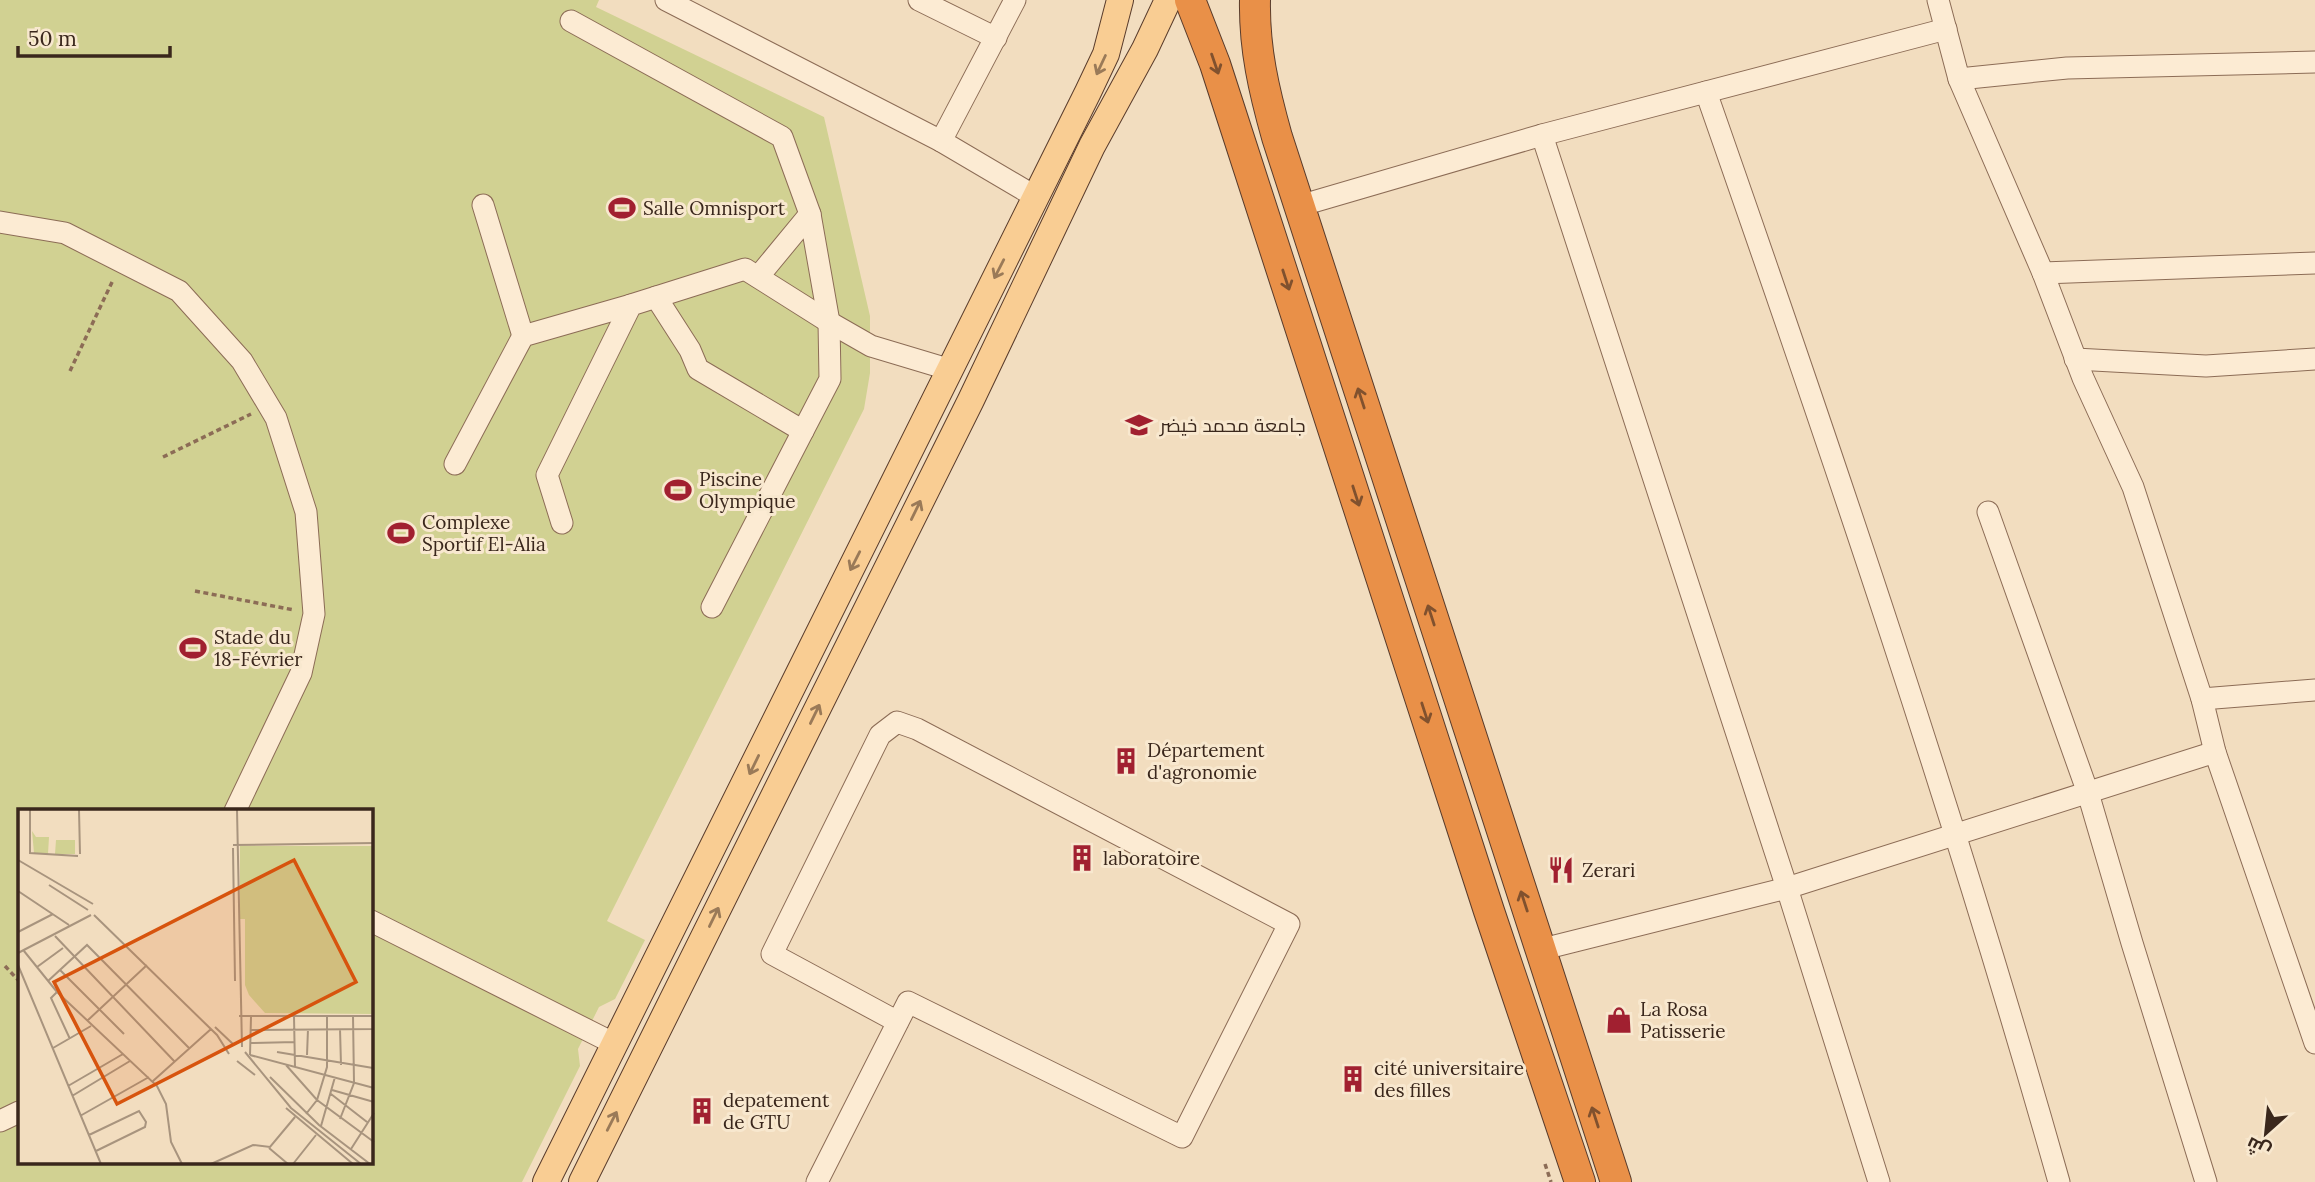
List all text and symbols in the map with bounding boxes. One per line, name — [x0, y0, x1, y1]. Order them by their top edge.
scale bar — [18, 14, 170, 58]
text: 50 m — [28, 25, 77, 52]
one-way arrow — [1210, 52, 1222, 74]
one-way arrow — [1094, 54, 1107, 75]
sports icon: Salle Omnisport — [607, 193, 637, 223]
place label: Salle Omnisport — [643, 196, 786, 220]
one-way arrow — [992, 258, 1006, 279]
one-way arrow — [1280, 268, 1293, 290]
one-way arrow — [1354, 388, 1366, 410]
school or university icon: جامعة محمد خيضر — [1124, 410, 1154, 440]
place label: جامعة محمد خيضر — [1159, 413, 1305, 437]
place label: Piscine Olympique — [699, 467, 795, 513]
sports icon: Piscine Olympique — [663, 475, 693, 505]
one-way arrow — [1350, 485, 1363, 507]
one-way arrow — [910, 500, 924, 521]
place label: Complexe Sportif El-Alia — [422, 510, 546, 556]
sports icon: Complexe Sportif El-Alia — [386, 518, 416, 548]
one-way arrow — [848, 550, 862, 571]
one-way arrow — [1424, 604, 1436, 626]
place label: Stade du 18-Février — [214, 625, 303, 671]
sports icon: Stade du 18-Février — [178, 633, 208, 663]
one-way arrow — [1420, 701, 1433, 723]
one-way arrow — [809, 704, 823, 725]
place label: Département d'agronomie — [1147, 738, 1265, 784]
building icon: Département d'agronomie — [1111, 746, 1141, 776]
one-way arrow — [747, 754, 760, 775]
inset map — [18, 809, 373, 1164]
building icon: laboratoire — [1067, 843, 1097, 873]
place label: laboratoire — [1103, 846, 1200, 870]
restaurant icon: Zerari — [1546, 855, 1576, 885]
place label: Zerari — [1582, 858, 1635, 882]
one-way arrow — [1516, 890, 1529, 912]
one-way arrow — [707, 907, 721, 928]
place label: La Rosa Patisserie — [1640, 997, 1726, 1043]
shop icon: La Rosa Patisserie — [1604, 1005, 1634, 1035]
place label: cité universitaire des filles — [1374, 1056, 1524, 1102]
building icon: cité universitaire des filles — [1338, 1064, 1368, 1094]
place label: depatement de GTU — [723, 1088, 830, 1134]
building icon: depatement de GTU — [687, 1096, 717, 1126]
north arrow — [2231, 1098, 2301, 1168]
one-way arrow — [1587, 1107, 1600, 1129]
one-way arrow — [606, 1111, 620, 1132]
text: ش — [2242, 1132, 2275, 1164]

